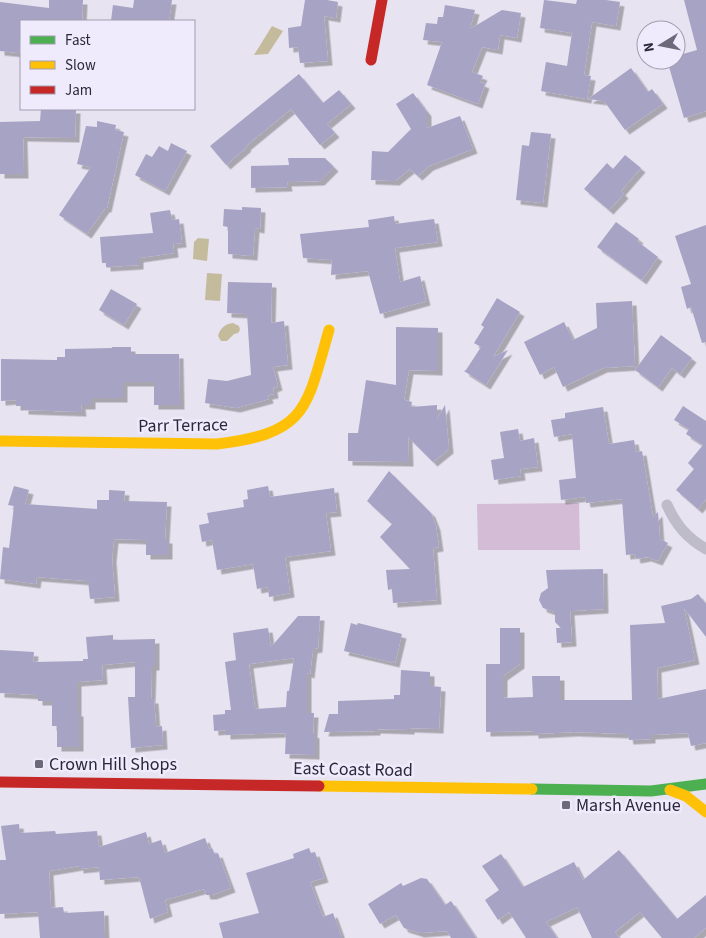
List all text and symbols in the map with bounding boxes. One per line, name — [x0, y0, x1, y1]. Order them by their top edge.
legend — [20, 20, 195, 110]
north arrow — [636, 20, 686, 70]
text: Fast — [65, 30, 91, 51]
text: N — [639, 41, 660, 53]
text: Slow — [65, 55, 96, 76]
text: Jam — [65, 80, 92, 101]
street label: Parr Terrace — [138, 412, 228, 439]
place label: Crown Hill Shops — [49, 752, 177, 777]
street label: East Coast Road — [293, 756, 413, 783]
marker: Crown Hill Shops — [33, 758, 45, 770]
place label: Marsh Avenue — [576, 793, 681, 818]
marker: Marsh Avenue — [560, 799, 572, 811]

